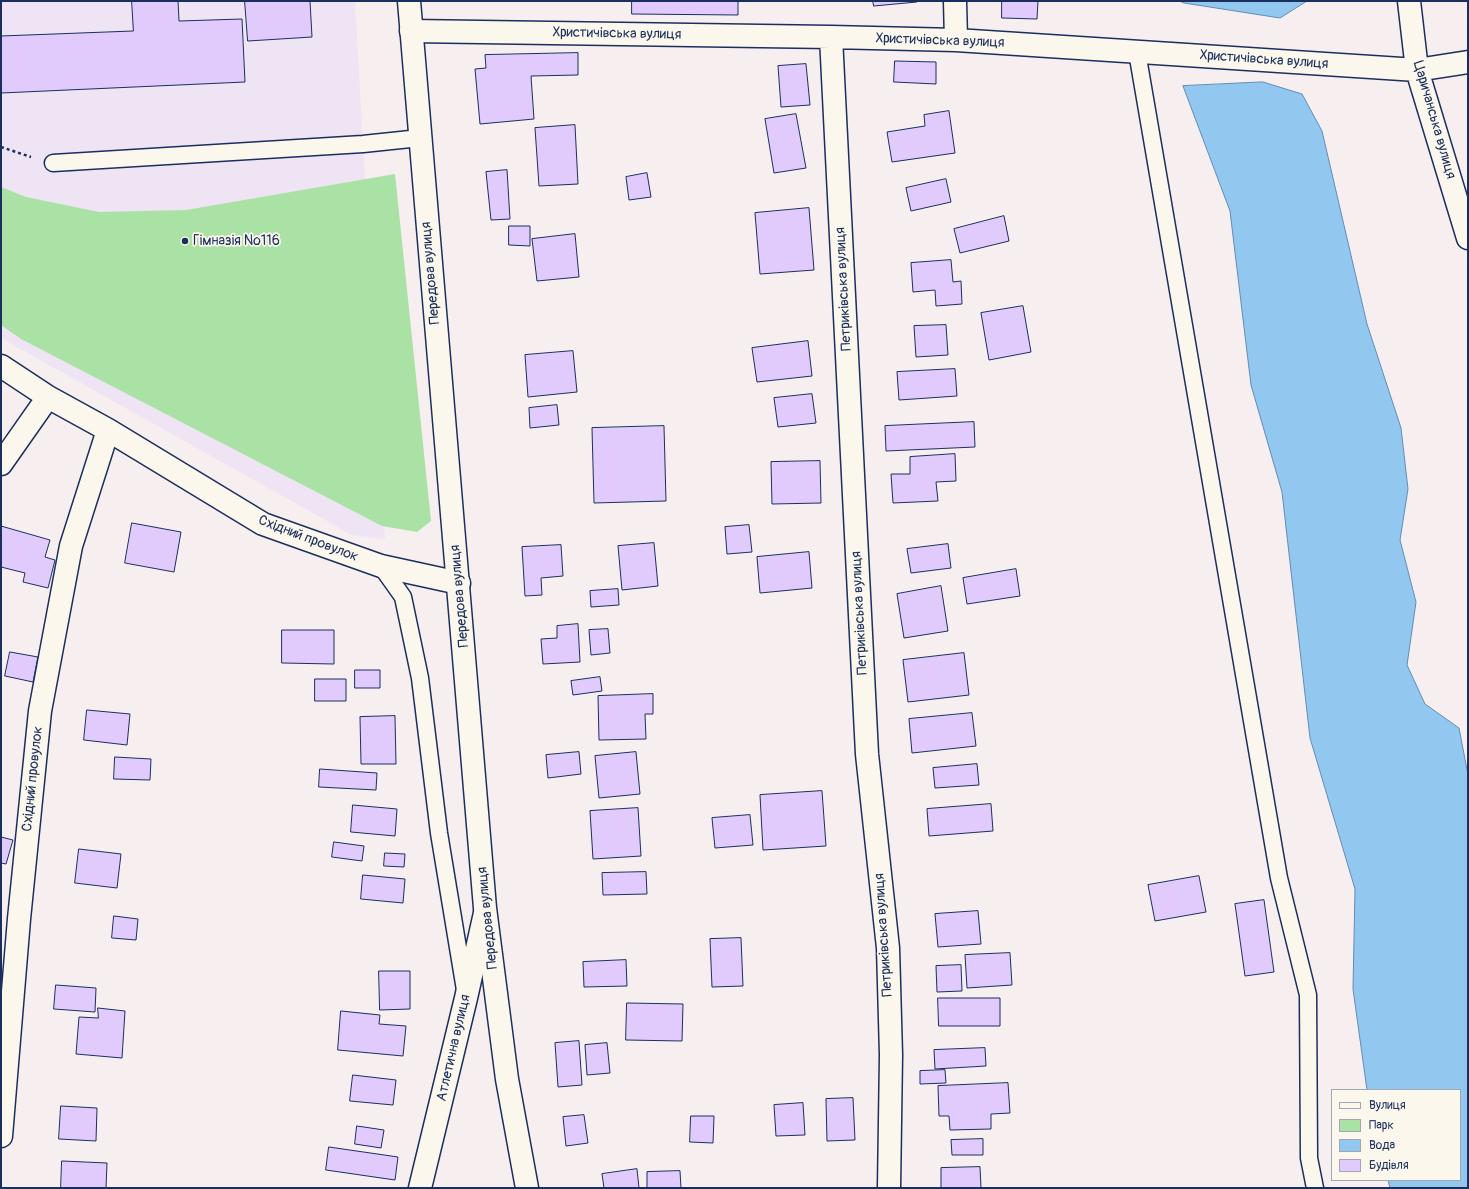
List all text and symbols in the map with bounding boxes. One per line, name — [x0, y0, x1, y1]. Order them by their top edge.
street label: Христичівська вулиця — [552, 24, 682, 44]
street label: Христичівська вулиця — [875, 30, 1005, 52]
street label: Христичівська вулиця — [1199, 47, 1329, 73]
street label: Царичанська вулиця — [1409, 59, 1459, 181]
street label: Передова вулиця — [418, 221, 444, 325]
street label: Петриківська вулиця — [832, 227, 856, 351]
place label: Гімназія №116 — [193, 233, 280, 249]
marker: Гімназія №116 — [180, 236, 190, 246]
street label: Східний провулок — [256, 512, 360, 566]
street label: Передова вулиця — [447, 544, 473, 648]
street label: Петриківська вулиця — [848, 551, 872, 675]
street label: Східний провулок — [19, 726, 47, 832]
street label: Передова вулиця — [474, 866, 502, 970]
street label: Петриківська вулиця — [871, 873, 897, 997]
street label: Атлетична вулиця — [434, 993, 474, 1103]
legend — [1331, 1089, 1461, 1181]
text: Вулиця — [1369, 1098, 1406, 1113]
text: Парк — [1369, 1118, 1394, 1133]
text: Вода — [1369, 1138, 1395, 1153]
text: Будівля — [1369, 1158, 1409, 1173]

